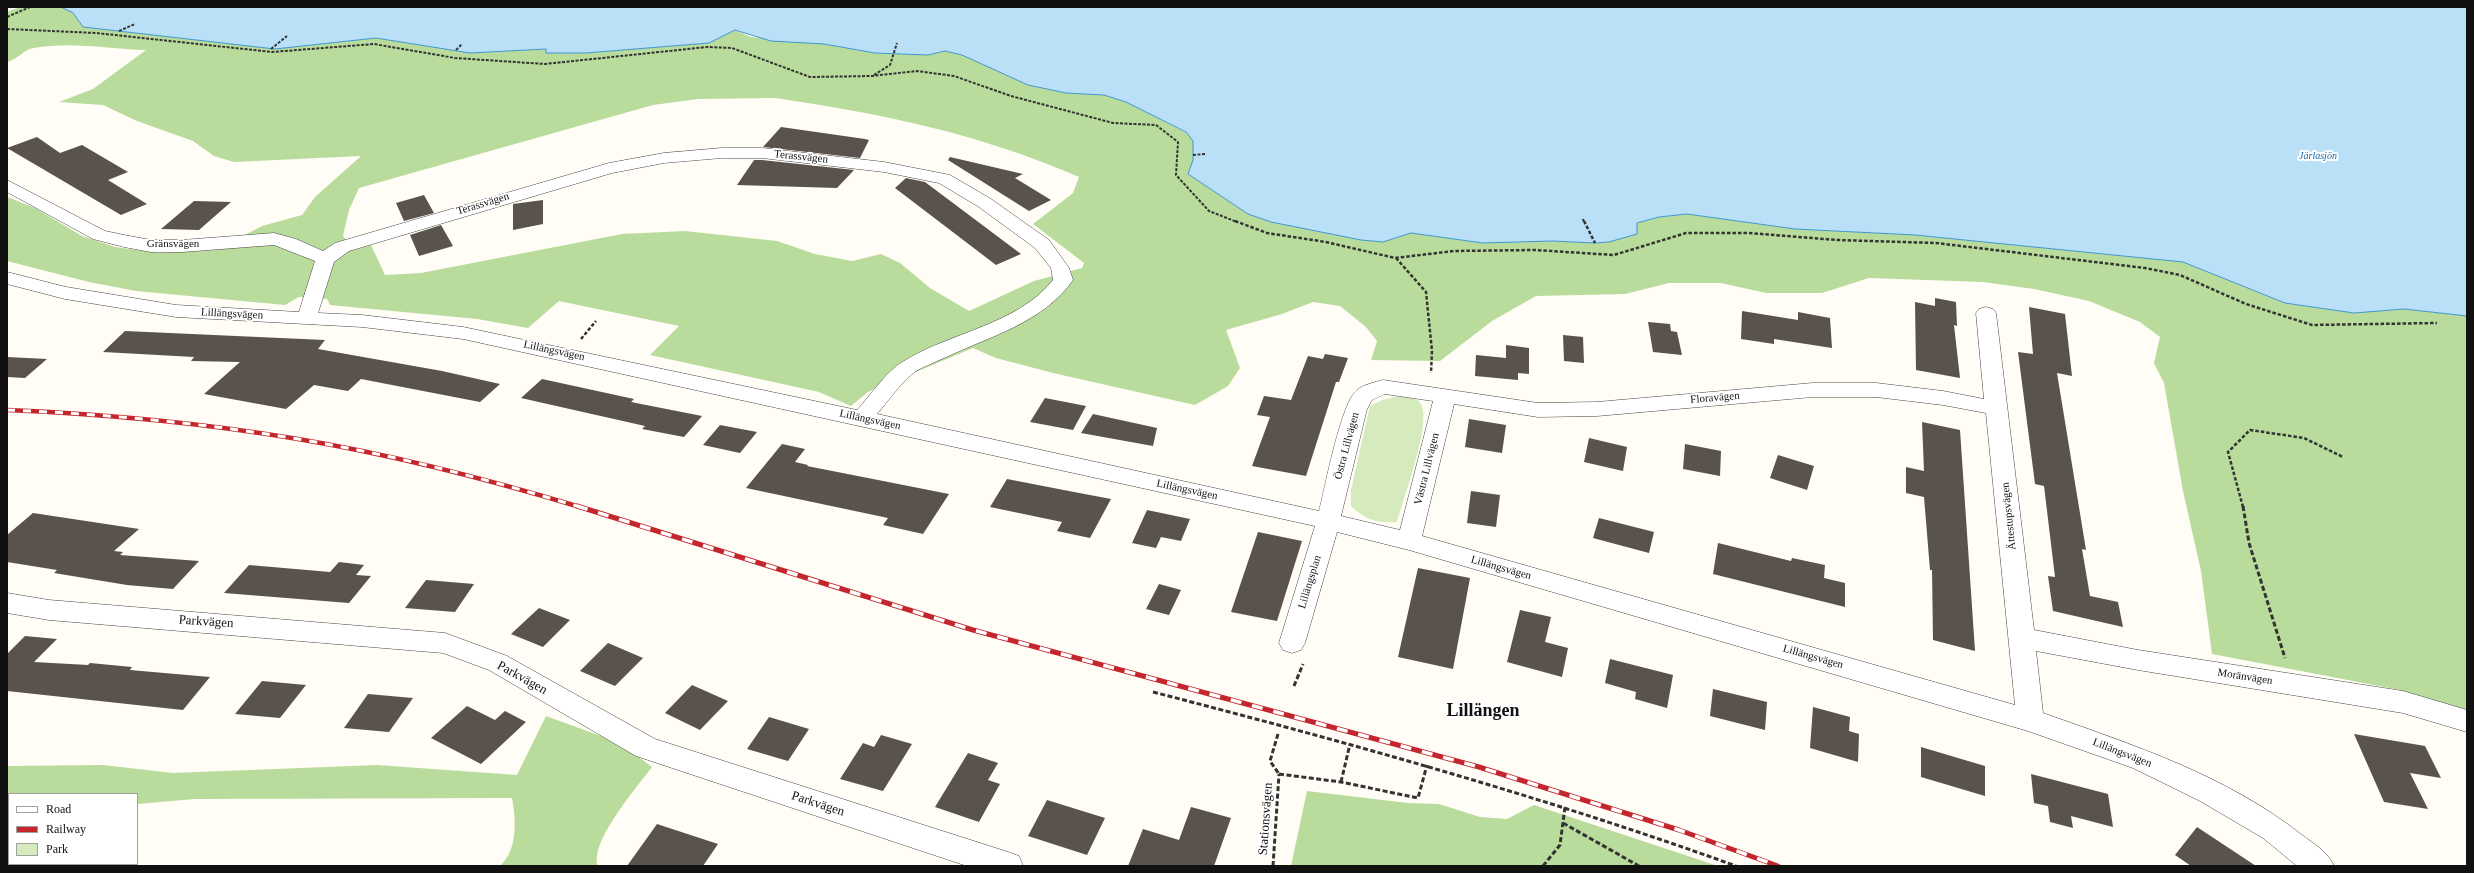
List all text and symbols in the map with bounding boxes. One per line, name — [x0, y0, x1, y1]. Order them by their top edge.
street label: Terassvägen — [773, 148, 829, 166]
water label: Järlasjön — [2299, 150, 2337, 162]
street label: Terassvägen — [455, 190, 511, 218]
street label: Gränsvägen — [147, 237, 199, 251]
street label: Lillängsvägen — [201, 306, 263, 322]
street label: Lillängsvägen — [522, 338, 586, 364]
street label: Floravägen — [1690, 389, 1740, 407]
street label: Lillängsvägen — [838, 407, 902, 433]
street label: Östra Lillvägen — [1332, 411, 1362, 481]
street label: Västra Lillvägen — [1412, 432, 1442, 506]
street label: Lillängsvägen — [1155, 477, 1219, 503]
street label: Ättestupsvägen — [1999, 482, 2019, 550]
street label: Lillängsvägen — [1469, 553, 1533, 583]
street label: Lillängsplan — [1296, 554, 1324, 610]
street label: Parkvägen — [178, 612, 234, 632]
street label: Lillängsvägen — [1781, 642, 1845, 672]
street label: Parkvägen — [494, 658, 550, 698]
street label: Moränvägen — [2217, 666, 2273, 688]
district label: Lillängen — [1446, 700, 1520, 722]
street label: Lillängsvägen — [2091, 736, 2153, 770]
street label: Stationsvägen — [1256, 782, 1276, 856]
street label: Parkvägen — [789, 788, 847, 820]
legend — [8, 793, 138, 865]
text: Road — [46, 802, 71, 816]
text: Railway — [46, 822, 86, 836]
text: Park — [46, 842, 68, 856]

